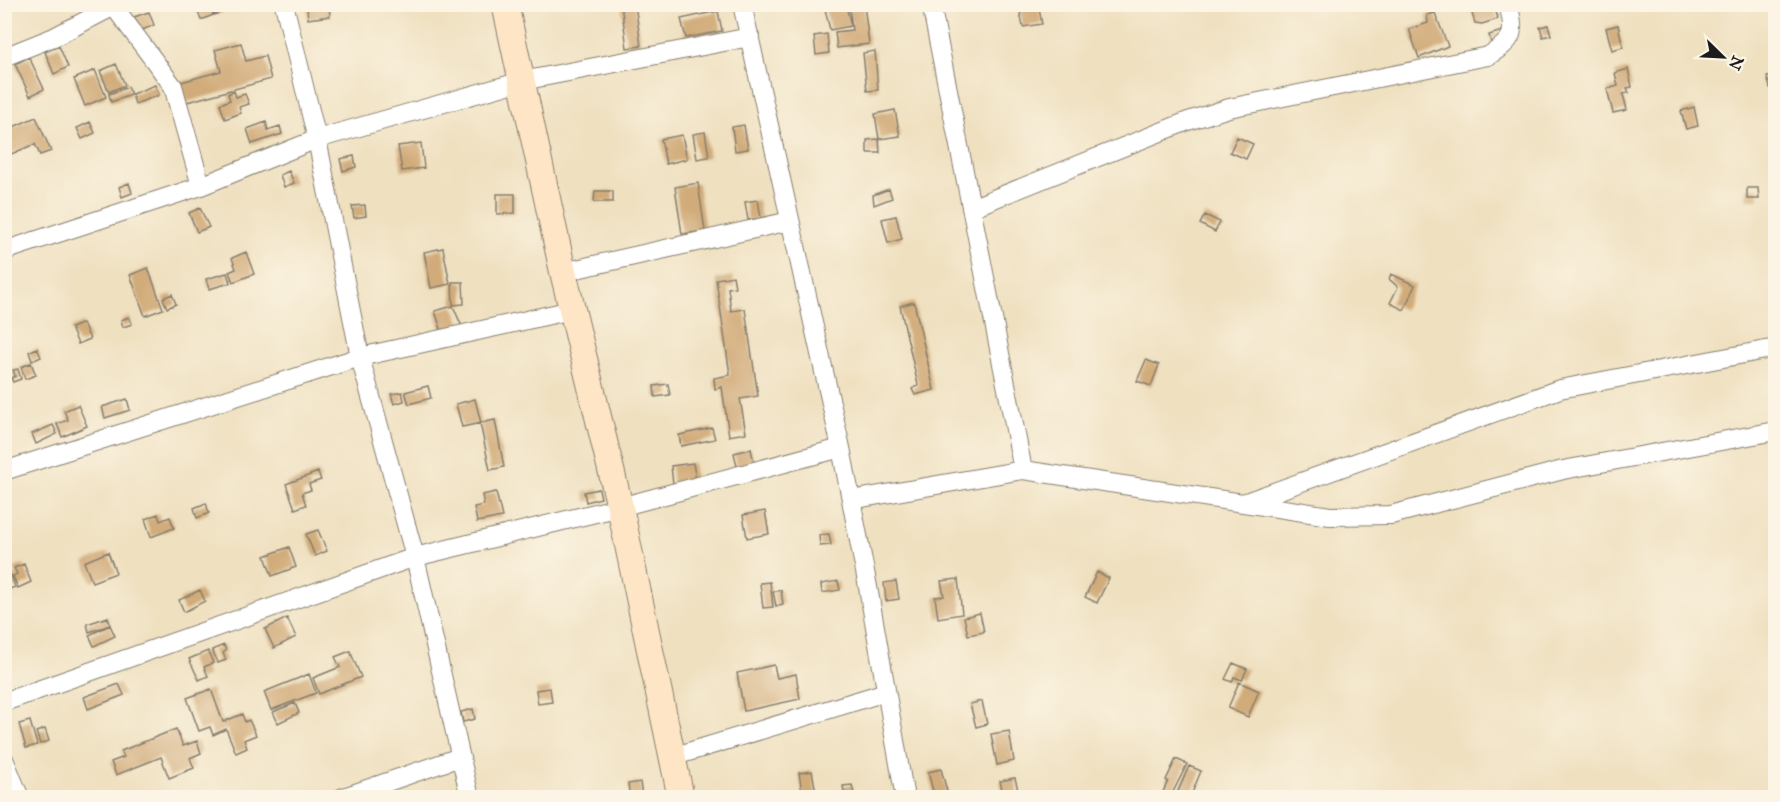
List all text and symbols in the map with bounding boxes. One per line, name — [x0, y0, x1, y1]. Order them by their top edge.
north arrow — [1693, 27, 1753, 87]
text: N — [1725, 53, 1748, 73]

